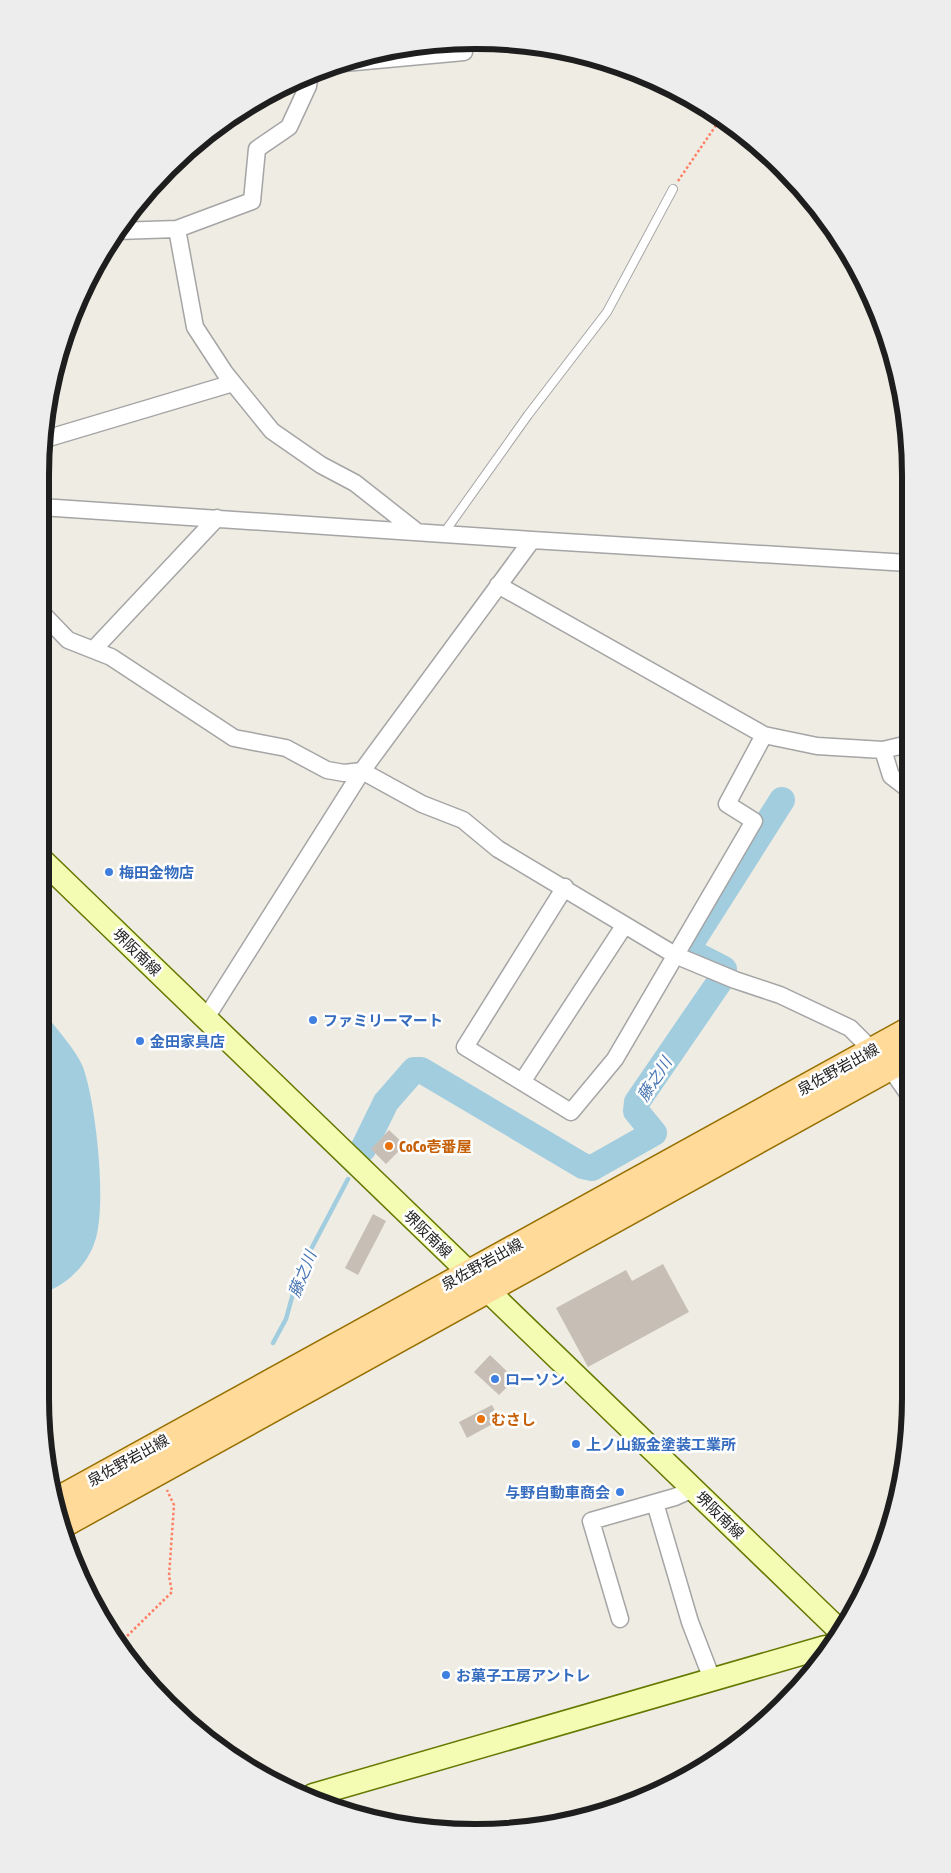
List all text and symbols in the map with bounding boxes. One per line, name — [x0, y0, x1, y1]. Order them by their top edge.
place label: 梅田金物店 — [119, 864, 194, 881]
marker: 梅田金物店 — [103, 866, 115, 878]
street label: 堺阪南線 — [110, 925, 164, 979]
place label: ファミリーマート — [323, 1012, 443, 1029]
marker: ファミリーマート — [307, 1014, 319, 1026]
place label: 金田家具店 — [150, 1033, 225, 1050]
marker: 金田家具店 — [134, 1035, 146, 1047]
street label: 泉佐野岩出線 — [795, 1040, 881, 1098]
water label: 藤之川 — [633, 1052, 676, 1104]
place label: CoCo壱番屋 — [399, 1138, 472, 1155]
marker: CoCo壱番屋 — [383, 1140, 395, 1152]
street label: 堺阪南線 — [401, 1207, 455, 1261]
street label: 泉佐野岩出線 — [439, 1235, 525, 1293]
water label: 藤之川 — [285, 1247, 320, 1300]
place label: ローソン — [505, 1371, 565, 1388]
marker: ローソン — [489, 1373, 501, 1385]
place label: むさし — [491, 1411, 536, 1428]
marker: むさし — [475, 1413, 487, 1425]
street label: 泉佐野岩出線 — [85, 1431, 171, 1489]
place label: 上ノ山鈑金塗装工業所 — [586, 1436, 736, 1453]
marker: 上ノ山鈑金塗装工業所 — [570, 1438, 582, 1450]
place label: 与野自動車商会 — [505, 1484, 610, 1501]
marker: 与野自動車商会 — [614, 1486, 626, 1498]
street label: 堺阪南線 — [693, 1488, 747, 1542]
place label: お菓子工房アントレ — [456, 1667, 590, 1684]
marker: お菓子工房アントレ — [440, 1669, 452, 1681]

